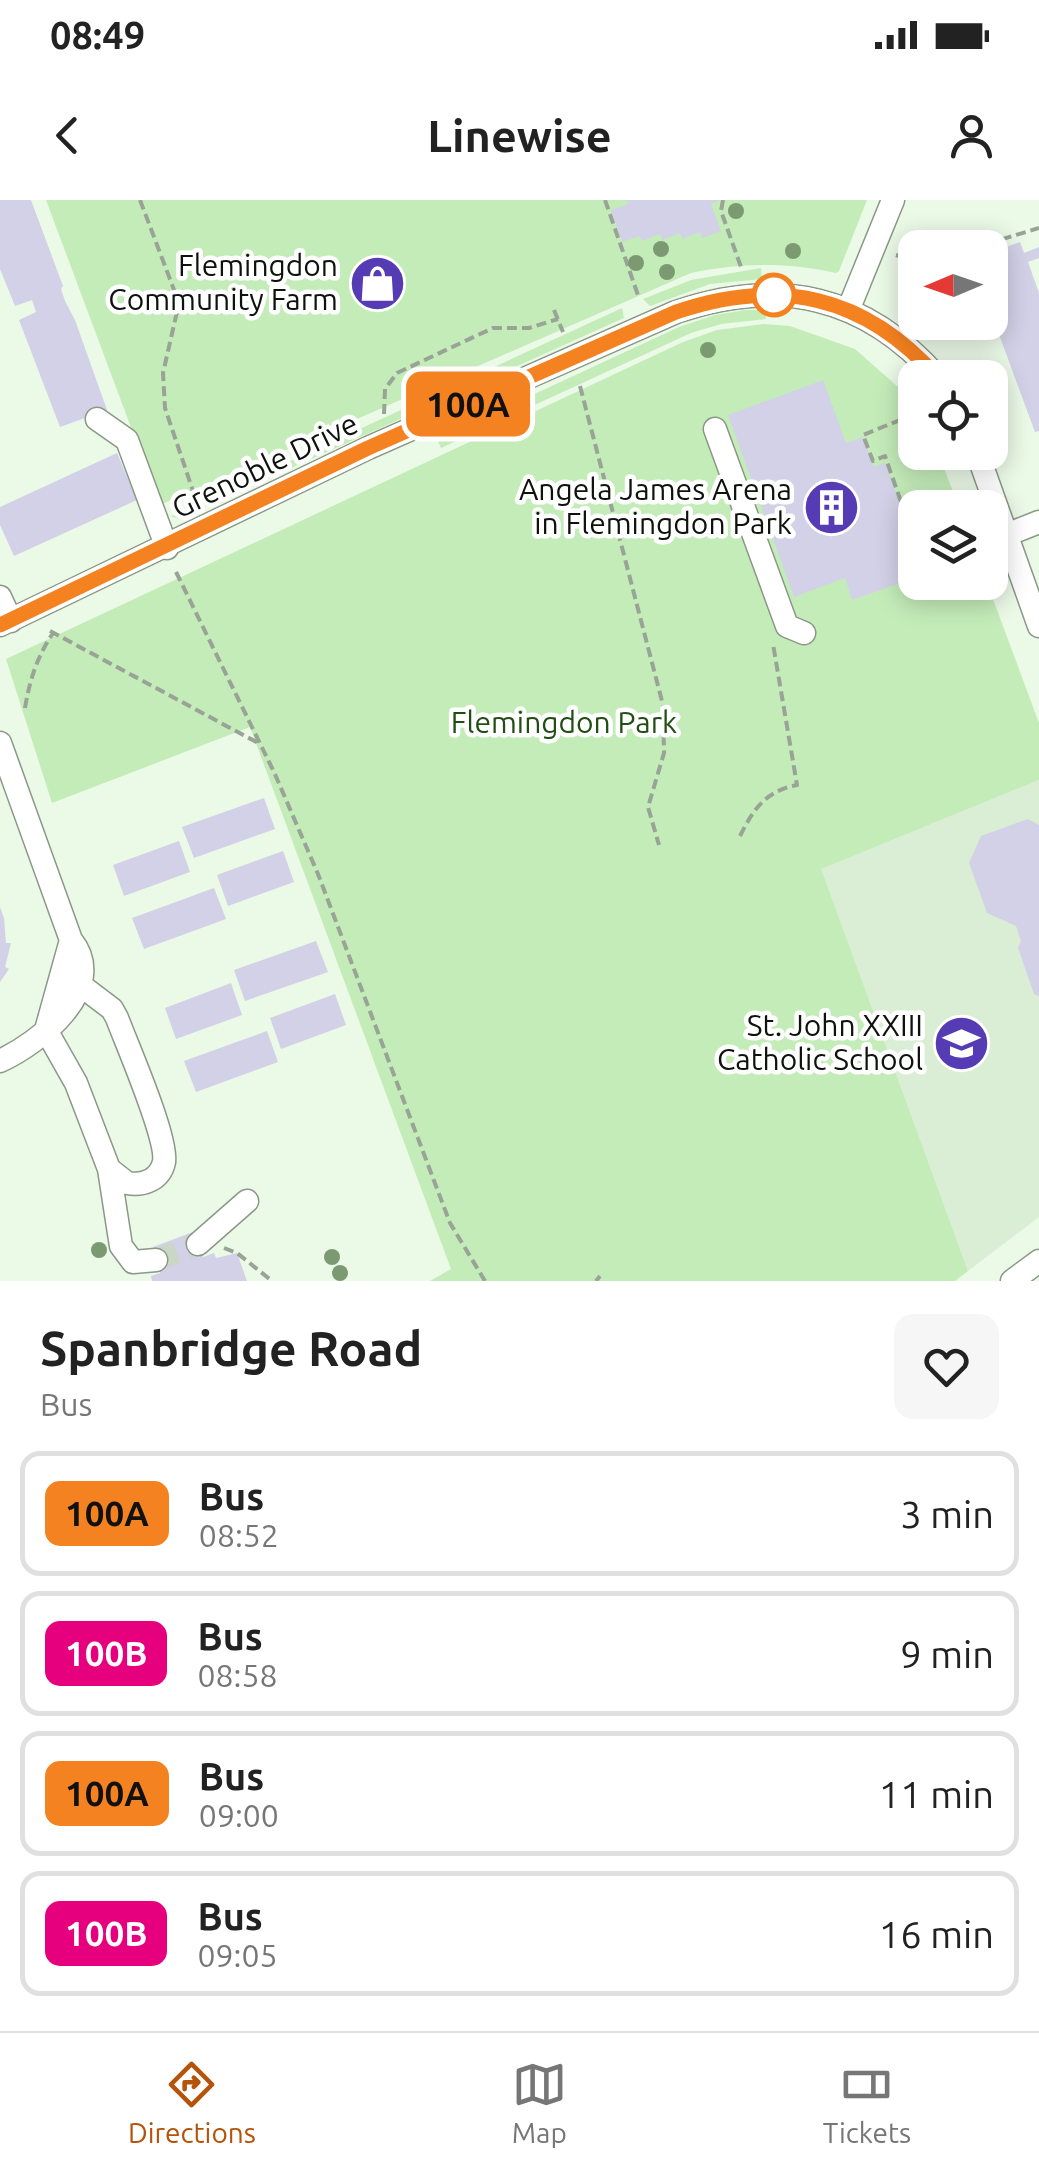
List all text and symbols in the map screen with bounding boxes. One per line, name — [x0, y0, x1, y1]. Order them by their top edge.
text: 08:49 — [50, 14, 145, 56]
icon: back — [40, 108, 95, 163]
icon: person — [944, 108, 999, 163]
text: Linewise — [427, 110, 612, 161]
north arrow — [898, 230, 1008, 340]
map controls — [898, 230, 1008, 600]
place label: Flemingdon Community Farm — [108, 248, 338, 316]
shop icon: Flemingdon Community Farm — [347, 253, 407, 313]
unlabelled marker — [753, 274, 795, 316]
button: locate — [898, 360, 1008, 470]
line badge: 100A — [398, 372, 538, 436]
text: 100A — [426, 384, 510, 424]
street label: Grenoble Drive — [166, 405, 363, 525]
place label: Angela James Arena in Flemingdon Park — [519, 472, 792, 540]
building icon: Angela James Arena in Flemingdon Park — [801, 477, 861, 537]
button: layers — [898, 490, 1008, 600]
park label: Flemingdon Park — [451, 705, 677, 739]
place label: St. John XXIII Catholic School — [717, 1008, 923, 1076]
school or university icon: St. John XXIII Catholic School — [932, 1013, 992, 1073]
button: heart — [894, 1314, 999, 1419]
text: Spanbridge Road — [40, 1321, 422, 1375]
text: Bus — [40, 1386, 92, 1422]
text: Bus — [199, 1475, 264, 1517]
text: 100A — [65, 1493, 149, 1533]
text: 3 min — [900, 1493, 994, 1535]
text: 08:52 — [199, 1517, 279, 1553]
text: Bus — [197, 1615, 263, 1657]
text: 100B — [65, 1633, 147, 1673]
text: 9 min — [900, 1633, 994, 1675]
text: 08:58 — [197, 1657, 278, 1693]
text: Bus — [199, 1755, 264, 1797]
text: 100A — [65, 1773, 149, 1813]
text: 11 min — [879, 1773, 994, 1815]
text: 09:00 — [199, 1797, 279, 1833]
text: Bus — [197, 1895, 263, 1937]
text: 100B — [65, 1913, 147, 1953]
text: 16 min — [879, 1913, 994, 1955]
text: 09:05 — [197, 1937, 278, 1973]
tab: Directions — [128, 2057, 256, 2148]
tab: Map — [512, 2057, 567, 2148]
tab: Tickets — [823, 2057, 911, 2148]

